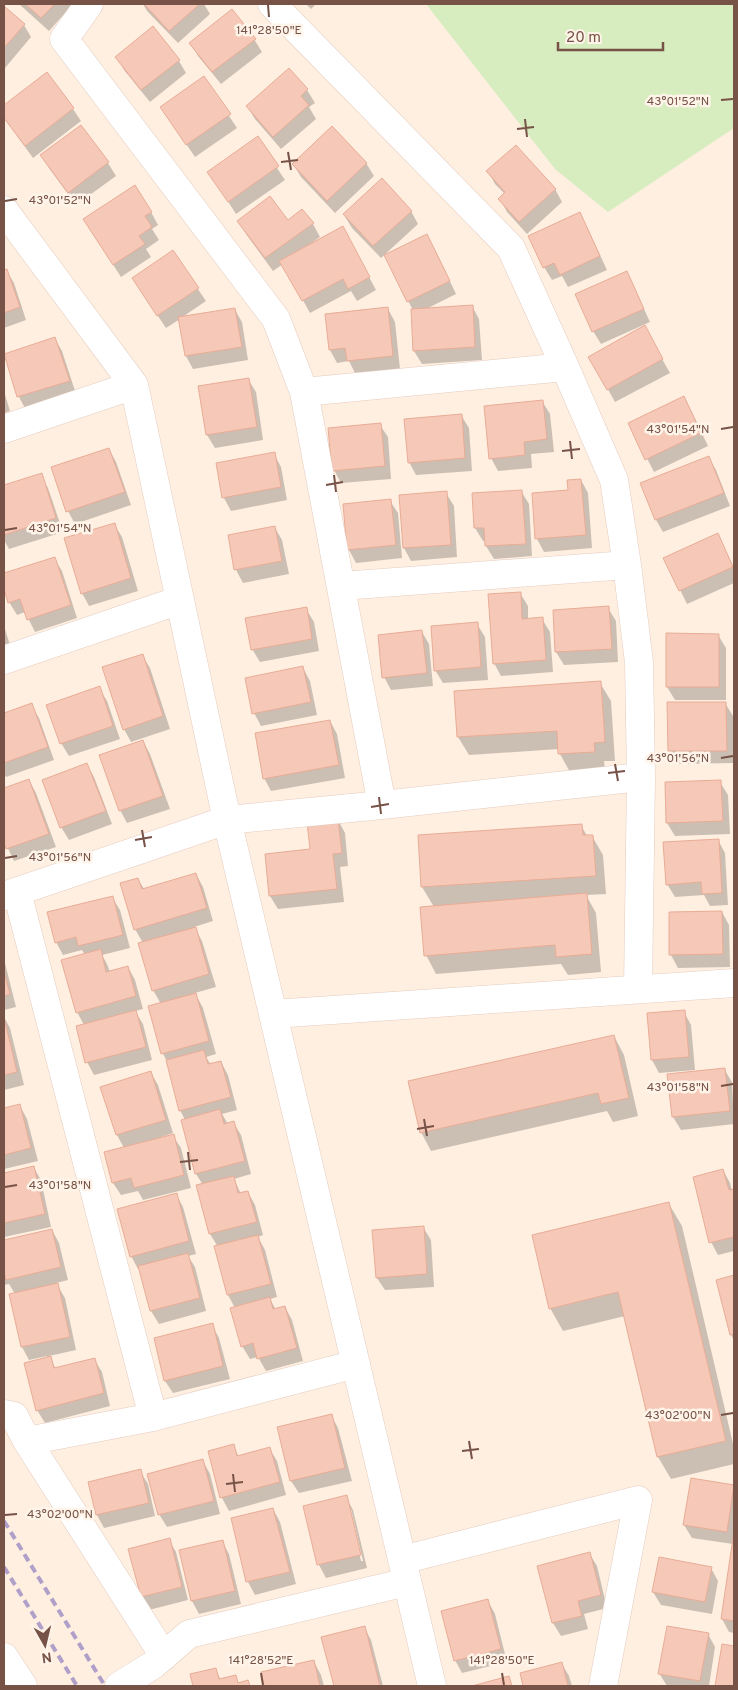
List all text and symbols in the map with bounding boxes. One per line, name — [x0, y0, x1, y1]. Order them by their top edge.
scale bar — [558, 20, 663, 52]
text: 141°28'50"E — [236, 23, 302, 39]
text: 20 m — [566, 29, 601, 48]
text: 43°01'52"N — [647, 94, 709, 110]
text: 43°01'52"N — [29, 193, 91, 209]
text: 43°01'54"N — [647, 422, 709, 438]
text: 43°01'54"N — [29, 521, 91, 537]
text: 43°01'56"N — [647, 751, 709, 767]
text: 43°01'56"N — [29, 850, 91, 866]
text: 43°01'58"N — [647, 1080, 709, 1096]
text: 43°01'58"N — [29, 1178, 91, 1194]
text: 43°02'00"N — [645, 1408, 711, 1424]
text: 43°02'00"N — [27, 1507, 93, 1523]
north arrow — [20, 1620, 70, 1670]
text: N — [40, 1647, 53, 1666]
text: 141°28'52"E — [228, 1653, 294, 1669]
text: 141°28'50"E — [469, 1653, 535, 1669]

